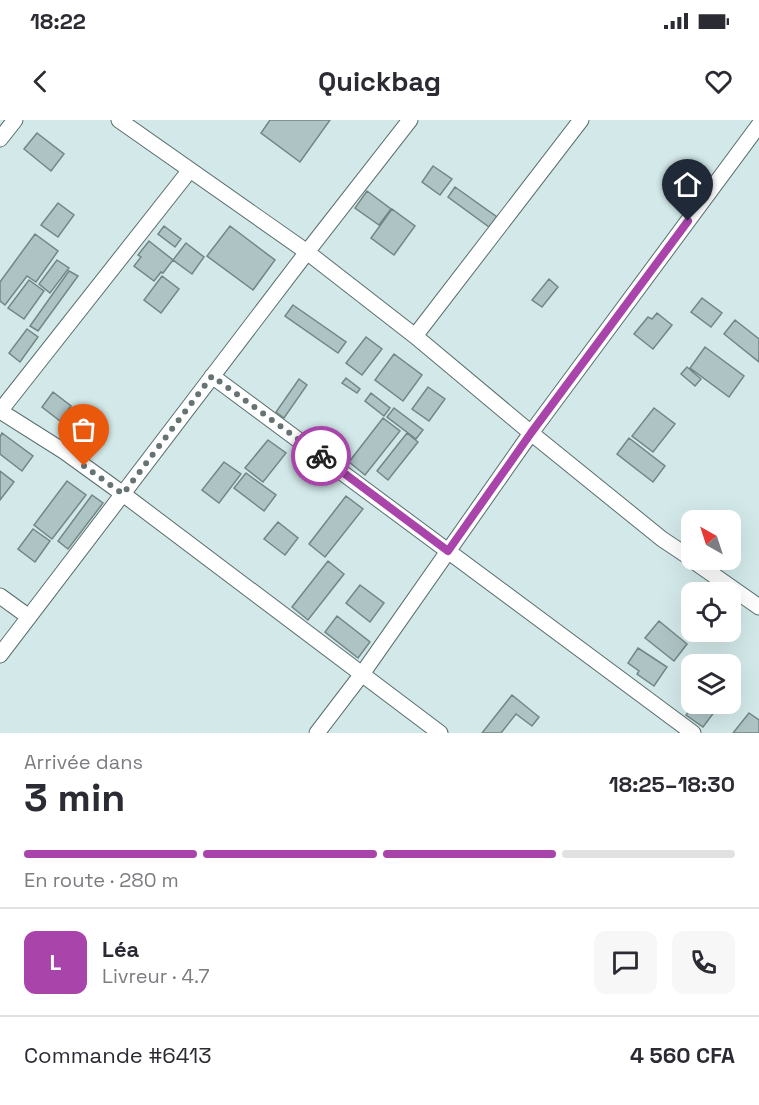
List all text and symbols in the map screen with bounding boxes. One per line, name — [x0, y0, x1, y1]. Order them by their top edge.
text: 18:22 — [30, 7, 86, 35]
text: Quickbag — [318, 64, 441, 99]
icon: back — [24, 65, 57, 98]
icon: heart — [702, 65, 735, 98]
pin — [662, 159, 713, 221]
icon: home — [671, 168, 704, 201]
pin — [58, 404, 109, 466]
icon: bag — [67, 413, 100, 446]
courier — [291, 426, 351, 486]
icon: bike — [305, 440, 338, 473]
north arrow — [681, 510, 741, 570]
map controls — [681, 510, 741, 714]
button: locate — [681, 582, 741, 642]
button: layers — [681, 654, 741, 714]
text: Arrivée dans — [24, 749, 143, 775]
text: 18:25–18:30 — [609, 770, 735, 798]
text: 3 min — [24, 773, 125, 822]
text: En route · 280 m — [24, 867, 179, 893]
button: chat — [594, 931, 657, 994]
button: phone — [672, 931, 735, 994]
text: Léa — [102, 935, 139, 963]
text: L — [50, 948, 61, 976]
text: Livreur · 4.7 — [102, 963, 210, 989]
text: Commande #6413 — [24, 1041, 212, 1069]
text: 4 560 CFA — [630, 1041, 735, 1069]

